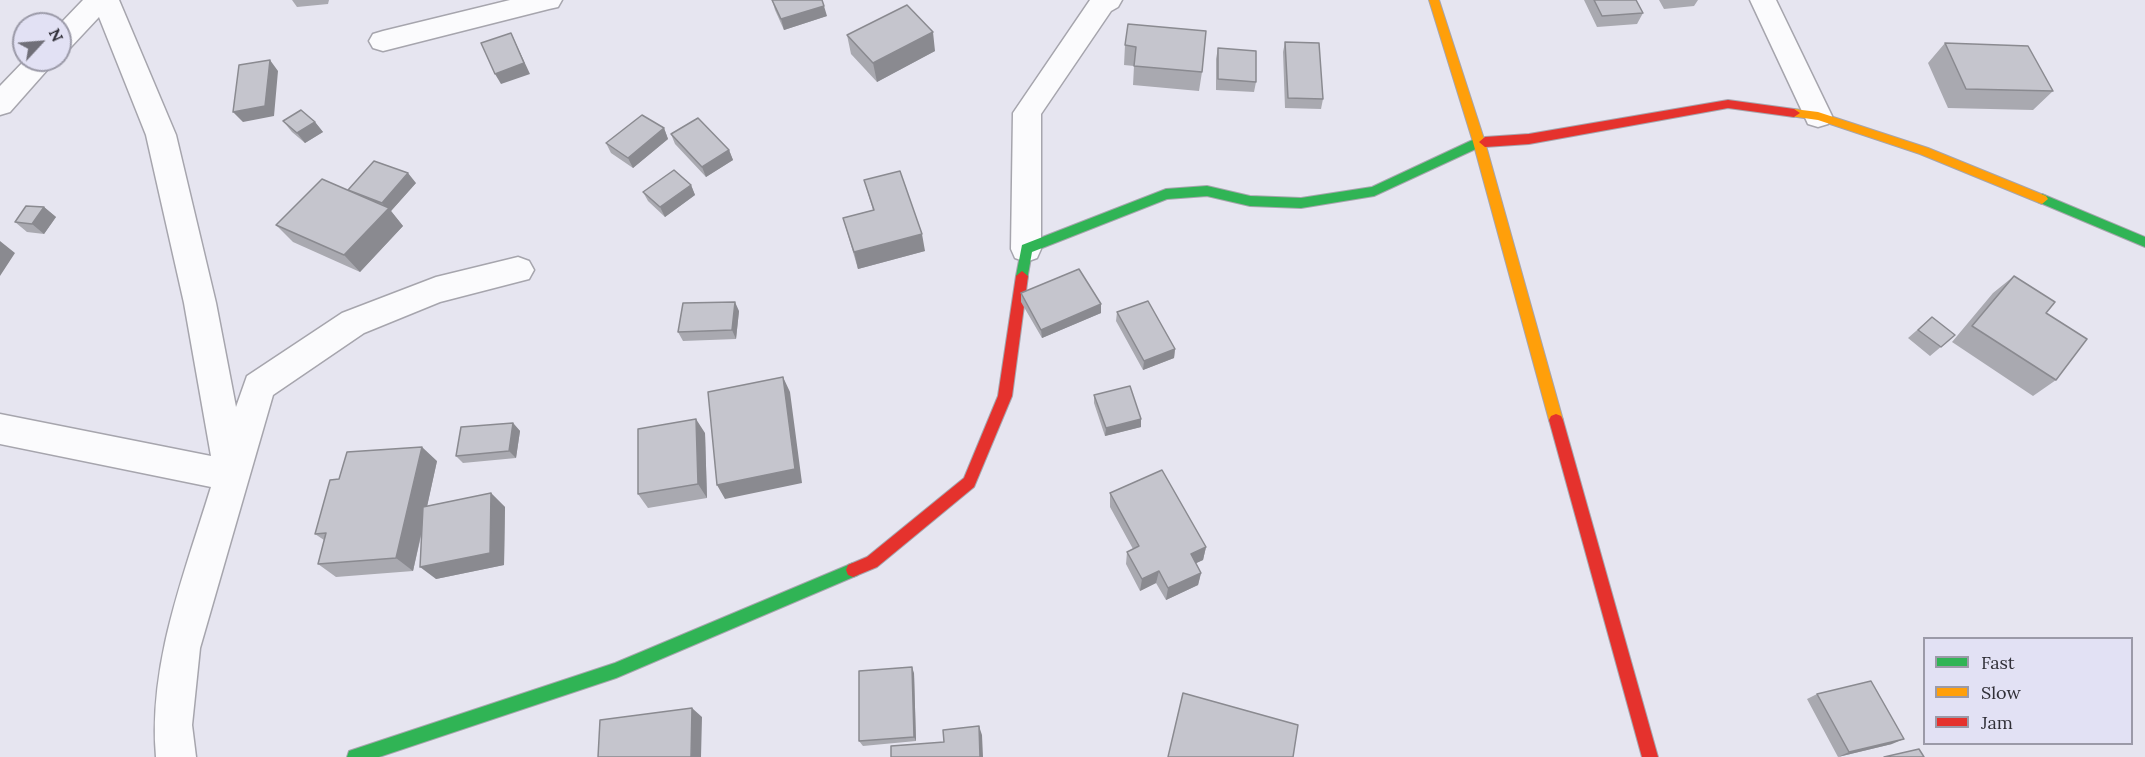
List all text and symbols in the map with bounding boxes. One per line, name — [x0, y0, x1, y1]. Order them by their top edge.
north arrow — [12, 12, 72, 72]
text: N — [45, 25, 68, 45]
legend — [1923, 637, 2133, 745]
text: Fast — [1981, 651, 2015, 674]
text: Slow — [1981, 681, 2021, 704]
text: Jam — [1981, 711, 2013, 734]

